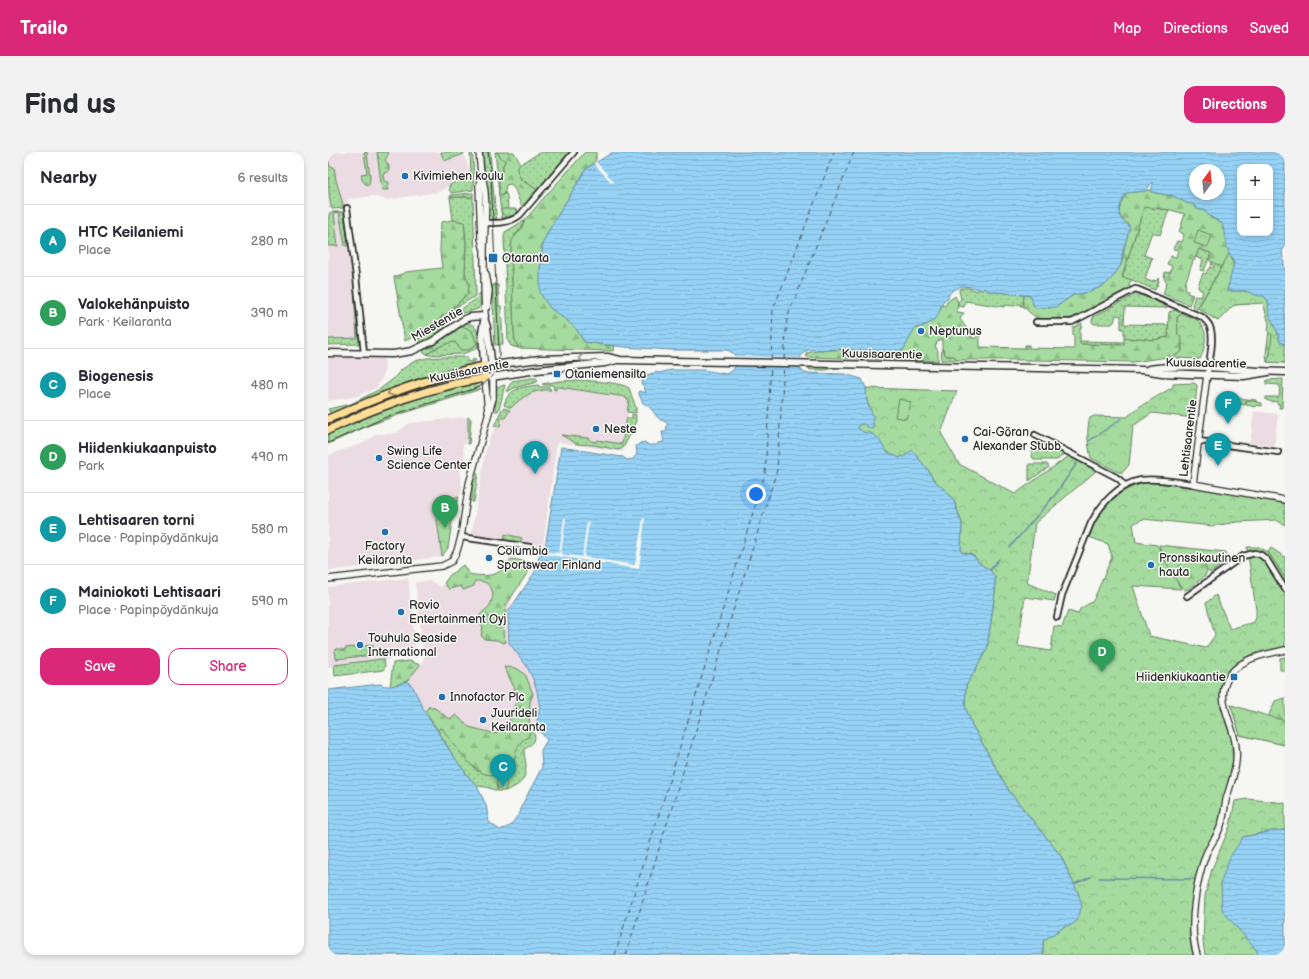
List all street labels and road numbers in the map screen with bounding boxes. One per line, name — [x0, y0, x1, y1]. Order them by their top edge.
street label: Miestentie — [409, 304, 466, 345]
street label: Kuusisaarentie — [841, 346, 922, 363]
street label: Kuusisaarentie — [1165, 355, 1246, 372]
street label: Kuusisaarentie — [428, 356, 510, 387]
street label: Lehtisaarentie — [1176, 398, 1201, 478]

